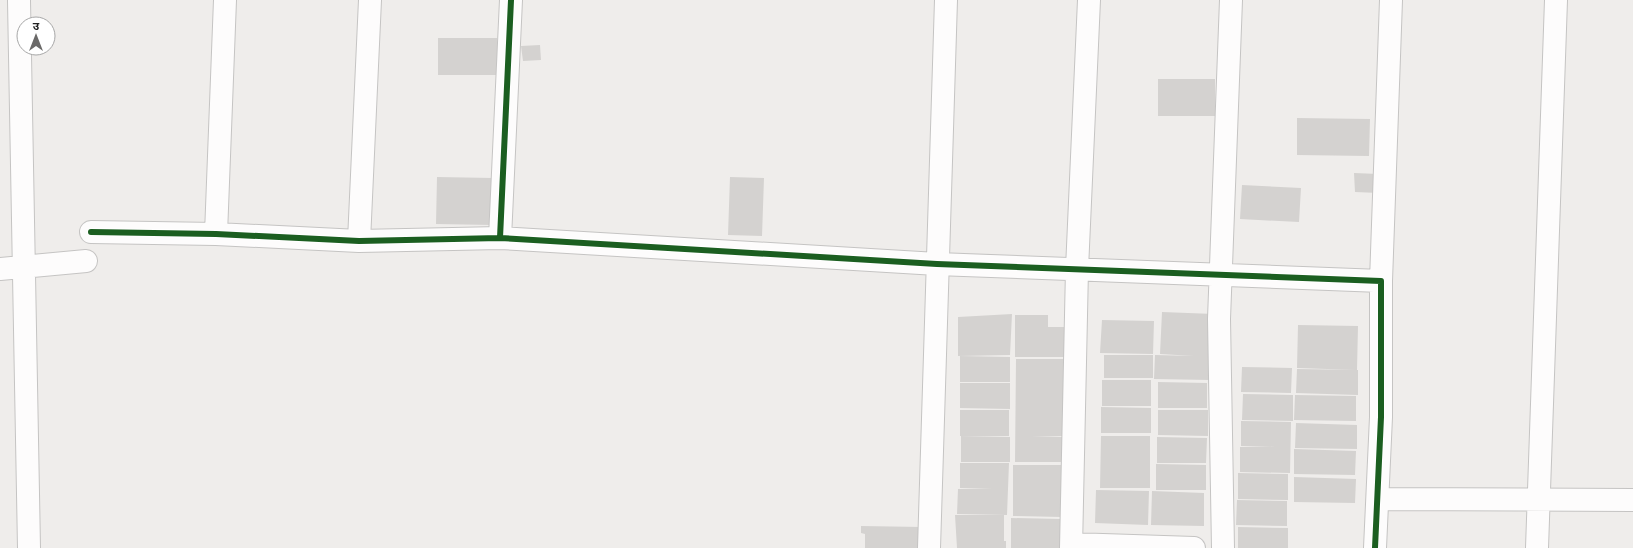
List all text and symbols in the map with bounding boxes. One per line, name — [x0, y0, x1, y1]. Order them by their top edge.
north arrow — [16, 16, 56, 56]
text: उ — [33, 19, 40, 33]

